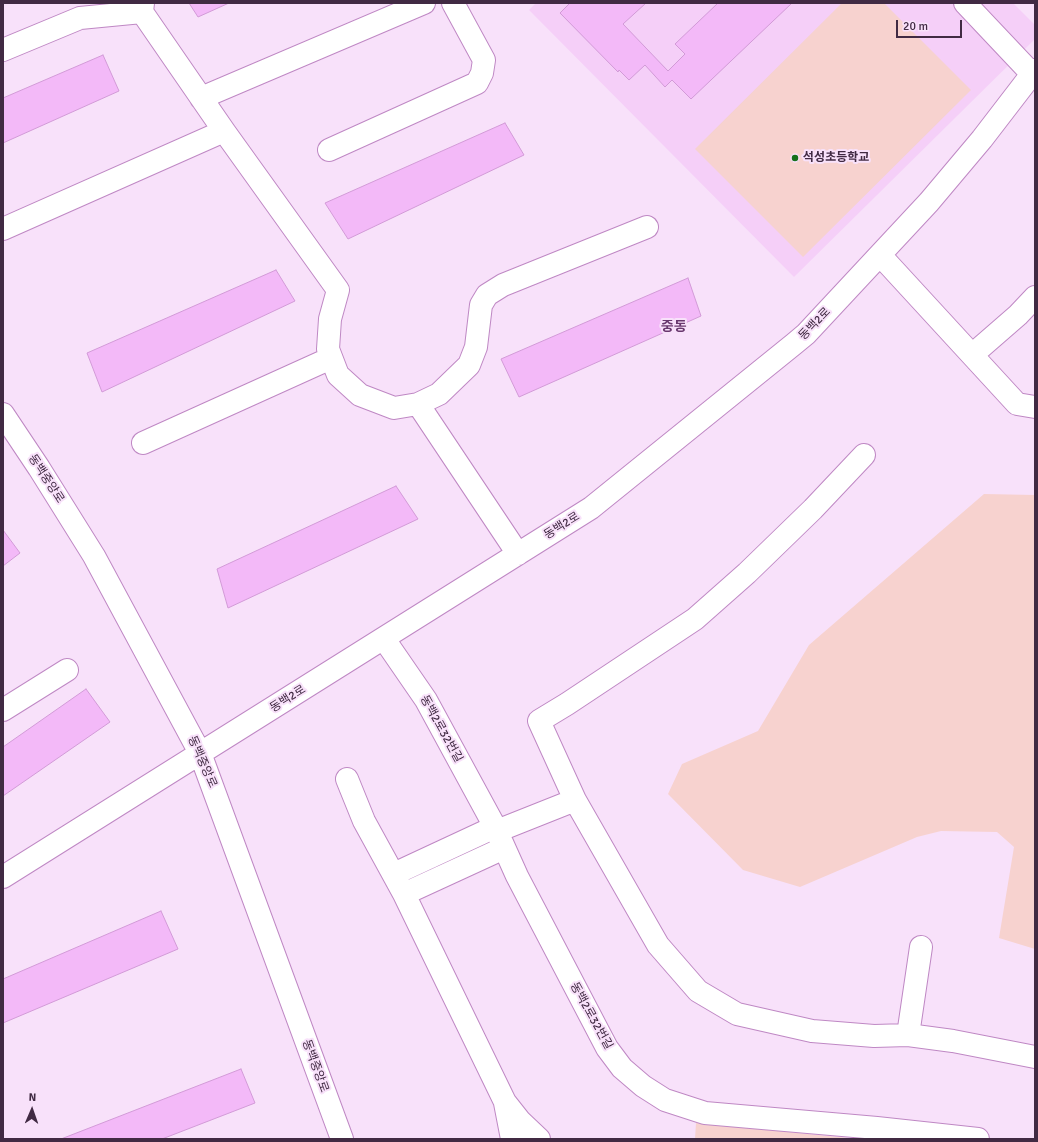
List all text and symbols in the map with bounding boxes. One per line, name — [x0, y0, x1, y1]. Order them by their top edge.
scale bar — [898, 12, 964, 38]
text: 20 m — [903, 19, 928, 34]
place label: 석성초등학교 — [803, 151, 869, 165]
marker: 석성초등학교 — [790, 153, 800, 163]
street label: 동백2로 — [796, 305, 834, 343]
district label: 중동 — [661, 319, 687, 335]
street label: 동백중앙로 — [25, 452, 67, 506]
street label: 동백2로 — [541, 509, 583, 543]
street label: 동백2로 — [267, 682, 309, 716]
street label: 동백2로32번길 — [417, 693, 465, 765]
street label: 동백중앙로 — [184, 734, 220, 790]
street label: 동백2로32번길 — [567, 980, 615, 1052]
street label: 동백중앙로 — [299, 1038, 331, 1094]
north arrow — [12, 1090, 52, 1130]
text: N — [28, 1091, 36, 1104]

